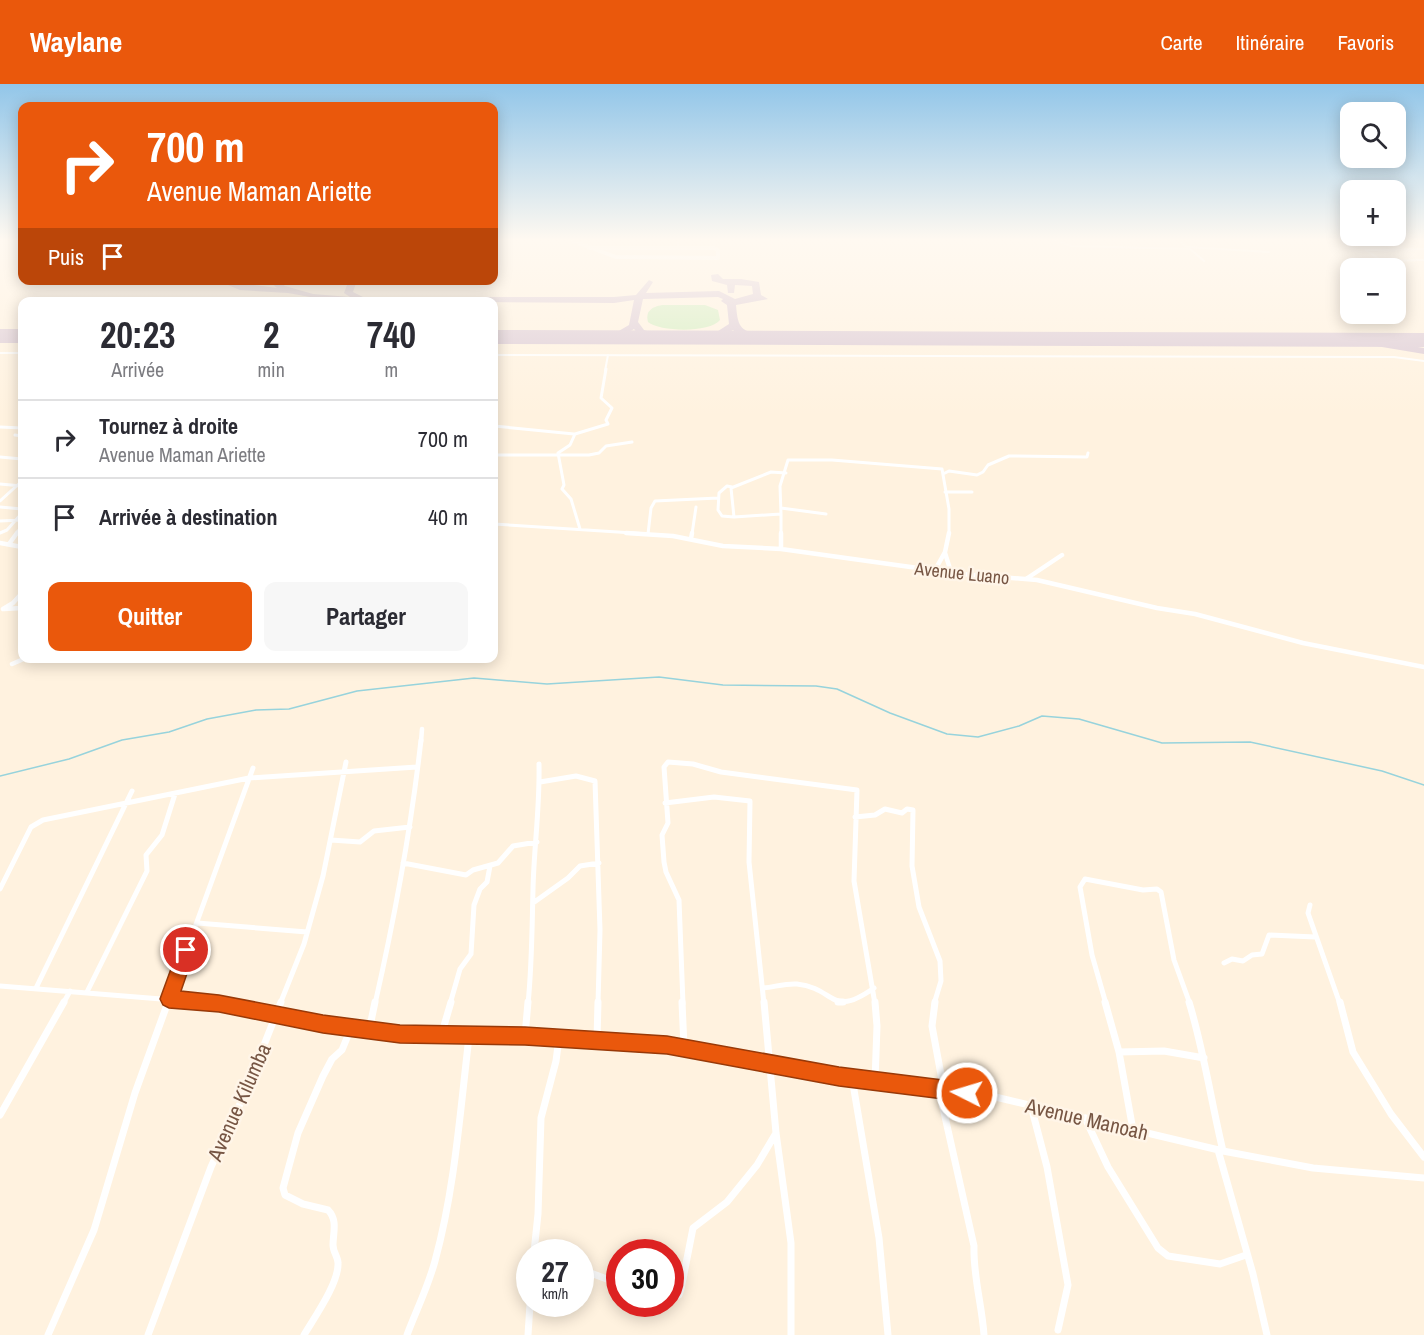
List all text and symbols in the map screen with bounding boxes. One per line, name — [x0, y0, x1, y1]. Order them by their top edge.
text: Waylane — [30, 23, 122, 61]
text: Carte — [1160, 28, 1203, 57]
text: Itinéraire — [1236, 28, 1304, 57]
text: Favoris — [1337, 28, 1394, 57]
map controls — [1340, 102, 1406, 324]
button: search — [1340, 102, 1406, 168]
text: 700 m — [147, 119, 245, 175]
icon: right — [48, 126, 126, 204]
text: Avenue Maman Ariette — [147, 173, 372, 209]
button: + — [1340, 180, 1406, 246]
icon: arrive — [96, 240, 129, 273]
text: Puis — [48, 242, 84, 272]
button: − — [1340, 258, 1406, 324]
text: 20:23 — [100, 311, 175, 359]
text: 2 — [263, 311, 279, 359]
text: 740 — [367, 311, 416, 359]
text: Arrivée — [111, 356, 164, 383]
text: min — [257, 356, 285, 383]
text: m — [385, 356, 398, 383]
text: Tournez à droite — [99, 411, 238, 441]
icon: right — [48, 423, 81, 456]
text: 700 m — [418, 424, 468, 454]
text: Avenue Maman Ariette — [99, 441, 266, 468]
icon: arrive — [48, 501, 81, 534]
text: Arrivée à destination — [99, 502, 277, 532]
text: 40 m — [428, 502, 468, 532]
street label: Avenue Luano — [912, 556, 1011, 590]
button: Quitter — [48, 582, 252, 651]
button: Partager — [264, 582, 468, 651]
pin — [160, 924, 211, 975]
icon: arrive — [169, 933, 202, 966]
street label: Avenue Kilumba — [200, 1038, 278, 1166]
position arrow — [935, 1061, 999, 1125]
street label: Avenue Manoah — [1022, 1091, 1151, 1147]
speed limit sign: 30 — [606, 1239, 684, 1317]
text: 27 — [541, 1251, 569, 1291]
text: km/h — [542, 1283, 568, 1304]

